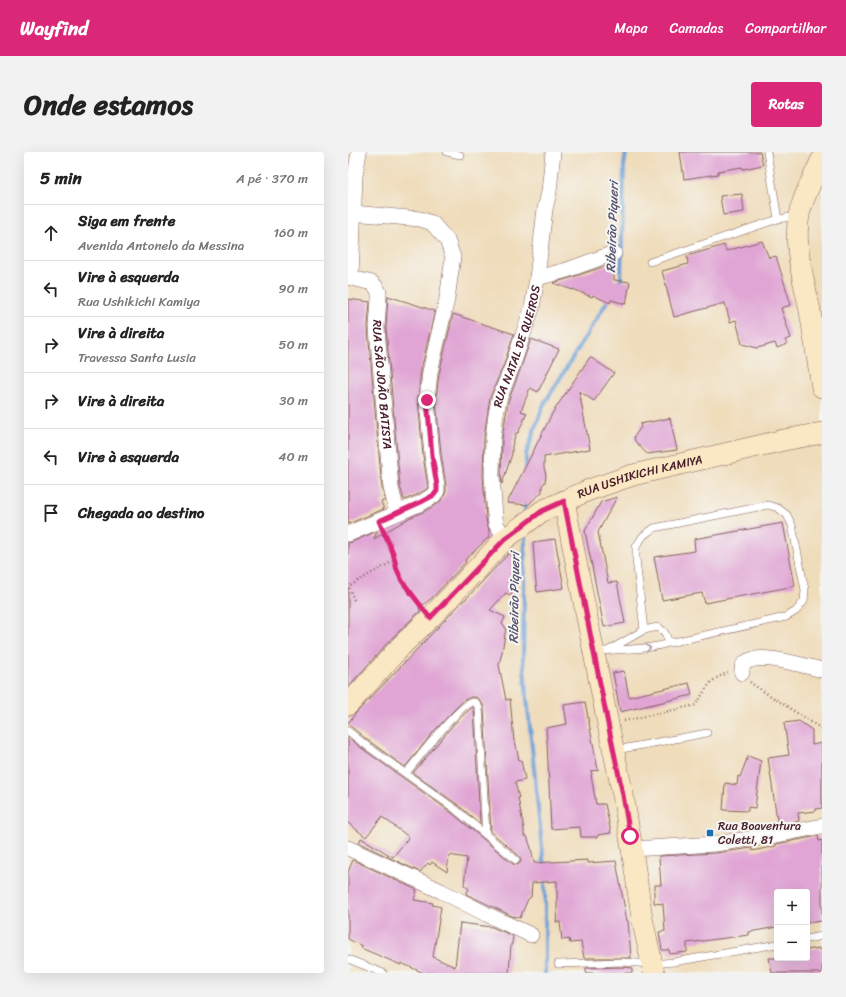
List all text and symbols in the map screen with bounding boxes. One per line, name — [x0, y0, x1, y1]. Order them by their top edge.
text: Wayfind — [20, 12, 88, 45]
text: Mapa — [615, 16, 647, 41]
text: Camadas — [669, 16, 723, 41]
text: Compartilhar — [745, 16, 826, 41]
text: Onde estamos — [24, 80, 193, 129]
button: Rotas — [751, 82, 822, 127]
text: 5 min — [40, 163, 82, 193]
text: A pé · 370 m — [236, 167, 308, 190]
water label: Ribeirão Piqueri — [599, 179, 625, 273]
text: Siga em frente — [78, 208, 175, 234]
text: 160 m — [273, 221, 308, 244]
icon: ahead — [40, 222, 62, 244]
text: Avenida Antonelo da Messina — [78, 234, 244, 257]
text: Vire à esquerda — [78, 264, 179, 290]
text: 90 m — [278, 277, 308, 300]
icon: left — [40, 278, 62, 300]
street label: RUA NATAL DE QUEIROS — [487, 283, 547, 409]
text: Rua Ushikichi Kamiya — [78, 290, 200, 313]
street label: RUA SÃO JOÃO BATISTA — [366, 319, 399, 450]
text: Vire à direita — [78, 320, 164, 346]
text: 50 m — [278, 333, 308, 356]
icon: right — [40, 334, 62, 356]
text: Travessa Santa Lusia — [78, 346, 196, 369]
text: Vire à direita — [78, 388, 164, 414]
text: 30 m — [279, 389, 308, 412]
icon: right — [40, 390, 62, 412]
route end — [418, 391, 436, 409]
text: Vire à esquerda — [78, 444, 179, 470]
text: 40 m — [278, 445, 308, 468]
icon: left — [40, 446, 62, 468]
street label: RUA USHIKICHI KAMIYA — [573, 448, 705, 505]
text: Chegada ao destino — [78, 500, 204, 526]
icon: arrive — [40, 502, 62, 524]
water label: Ribeirão Piqueri — [502, 550, 526, 644]
one-way arrow — [645, 644, 651, 653]
place label: Rua Boaventura Coletti, 81 — [718, 815, 801, 851]
route start — [621, 827, 639, 845]
marker: Rua Boaventura Coletti, 81 — [705, 828, 715, 838]
map controls — [774, 889, 810, 961]
button: + — [774, 889, 810, 925]
button: − — [774, 925, 810, 961]

